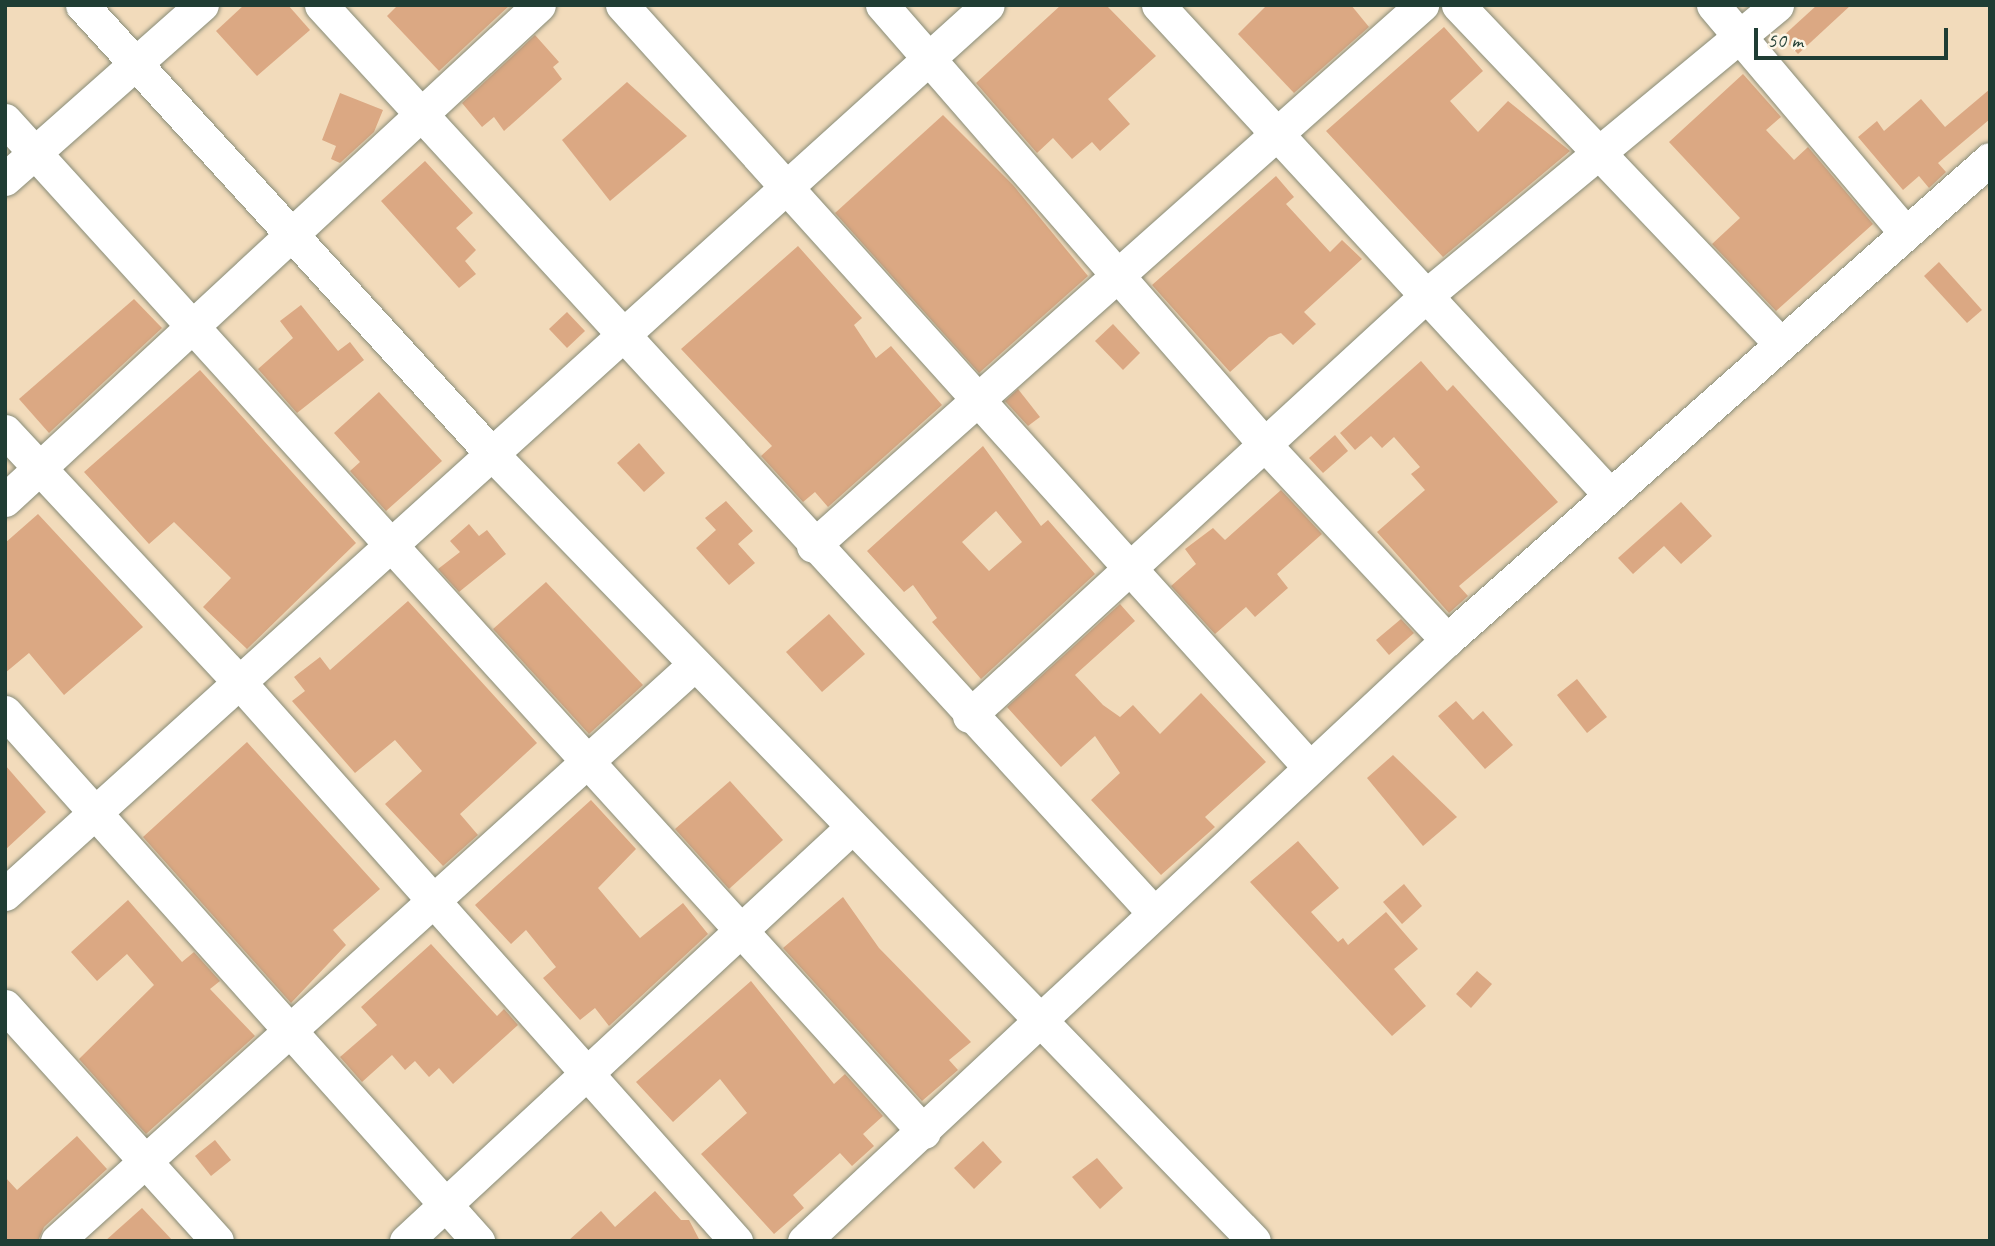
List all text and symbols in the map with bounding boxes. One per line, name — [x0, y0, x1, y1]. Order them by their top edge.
scale bar — [1757, 14, 1951, 58]
text: 50 m — [1767, 27, 1803, 53]

